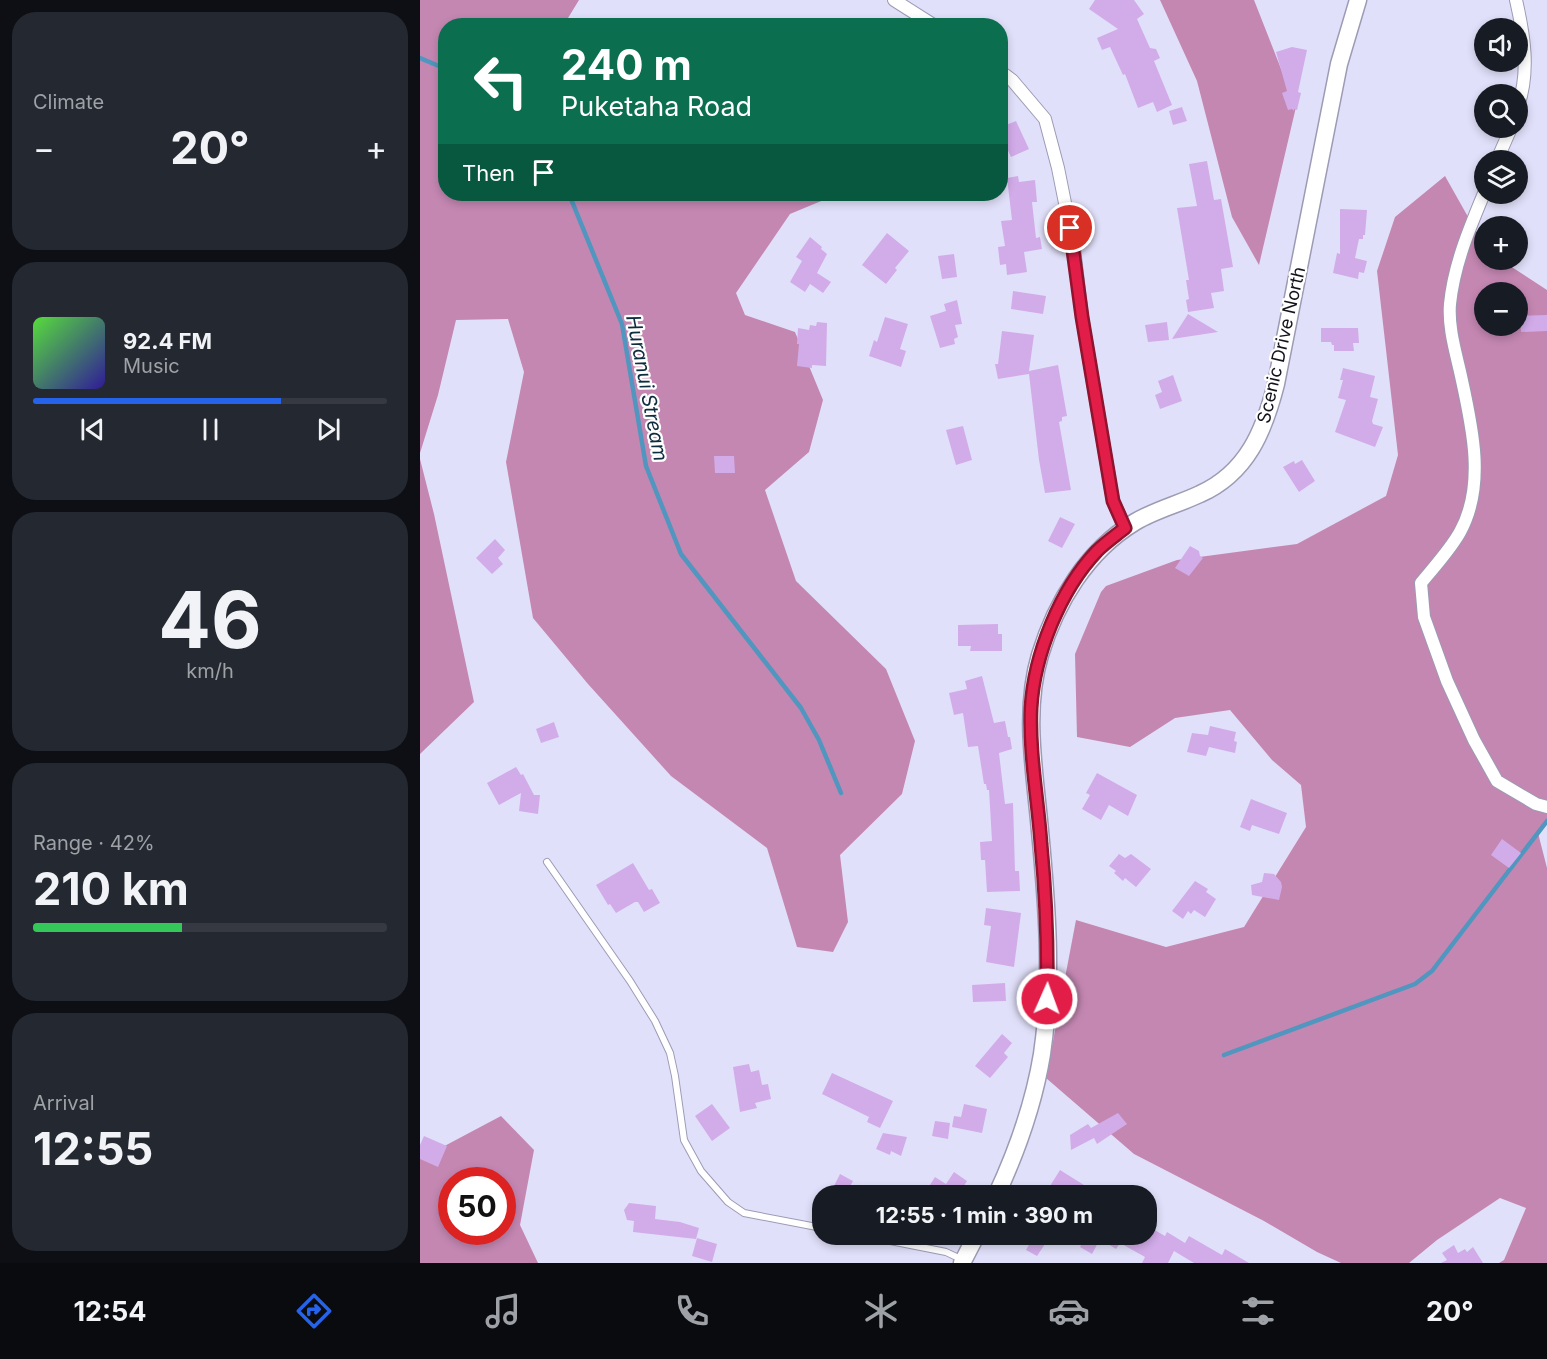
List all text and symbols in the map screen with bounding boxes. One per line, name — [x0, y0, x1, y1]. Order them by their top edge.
map controls — [1474, 18, 1528, 336]
button: sound — [1474, 18, 1528, 72]
text: 240 m — [561, 39, 692, 90]
icon: left — [462, 42, 540, 120]
button: search — [1474, 84, 1528, 138]
text: Climate — [33, 90, 104, 114]
text: Puketaha Road — [561, 90, 752, 123]
text: 20° — [170, 120, 250, 175]
text: − — [33, 128, 55, 168]
text: + — [365, 128, 387, 168]
button: layers — [1474, 150, 1528, 204]
icon: arrive — [527, 156, 560, 189]
text: Then — [462, 160, 515, 186]
pin — [1044, 202, 1095, 253]
icon: arrive — [1053, 211, 1086, 244]
button: + — [1474, 216, 1528, 270]
street label: Scenic Drive North — [1253, 265, 1309, 425]
button: − — [1474, 282, 1528, 336]
water label: Huranui Stream — [621, 313, 673, 463]
text: 92.4 FM — [123, 328, 212, 354]
text: Music — [123, 354, 180, 378]
icon: previous — [76, 413, 109, 446]
icon: pause — [194, 413, 227, 446]
icon: next — [312, 413, 345, 446]
text: 46 — [158, 572, 262, 667]
text: km/h — [186, 659, 234, 683]
text: Range · 42% — [33, 831, 155, 855]
text: 210 km — [33, 861, 189, 916]
position arrow — [1015, 967, 1079, 1031]
text: Arrival — [33, 1091, 95, 1115]
text: 12:55 — [33, 1121, 153, 1176]
speed limit sign: 50 — [438, 1167, 516, 1245]
text: 12:55 · 1 min · 390 m — [876, 1202, 1093, 1228]
icon: directions — [293, 1290, 335, 1332]
icon: music — [482, 1290, 524, 1332]
icon: phone — [671, 1290, 713, 1332]
icon: climate — [860, 1290, 902, 1332]
icon: car — [1048, 1290, 1090, 1332]
icon: filters — [1237, 1290, 1279, 1332]
text: 12:54 — [73, 1295, 147, 1328]
text: 20° — [1426, 1295, 1474, 1328]

